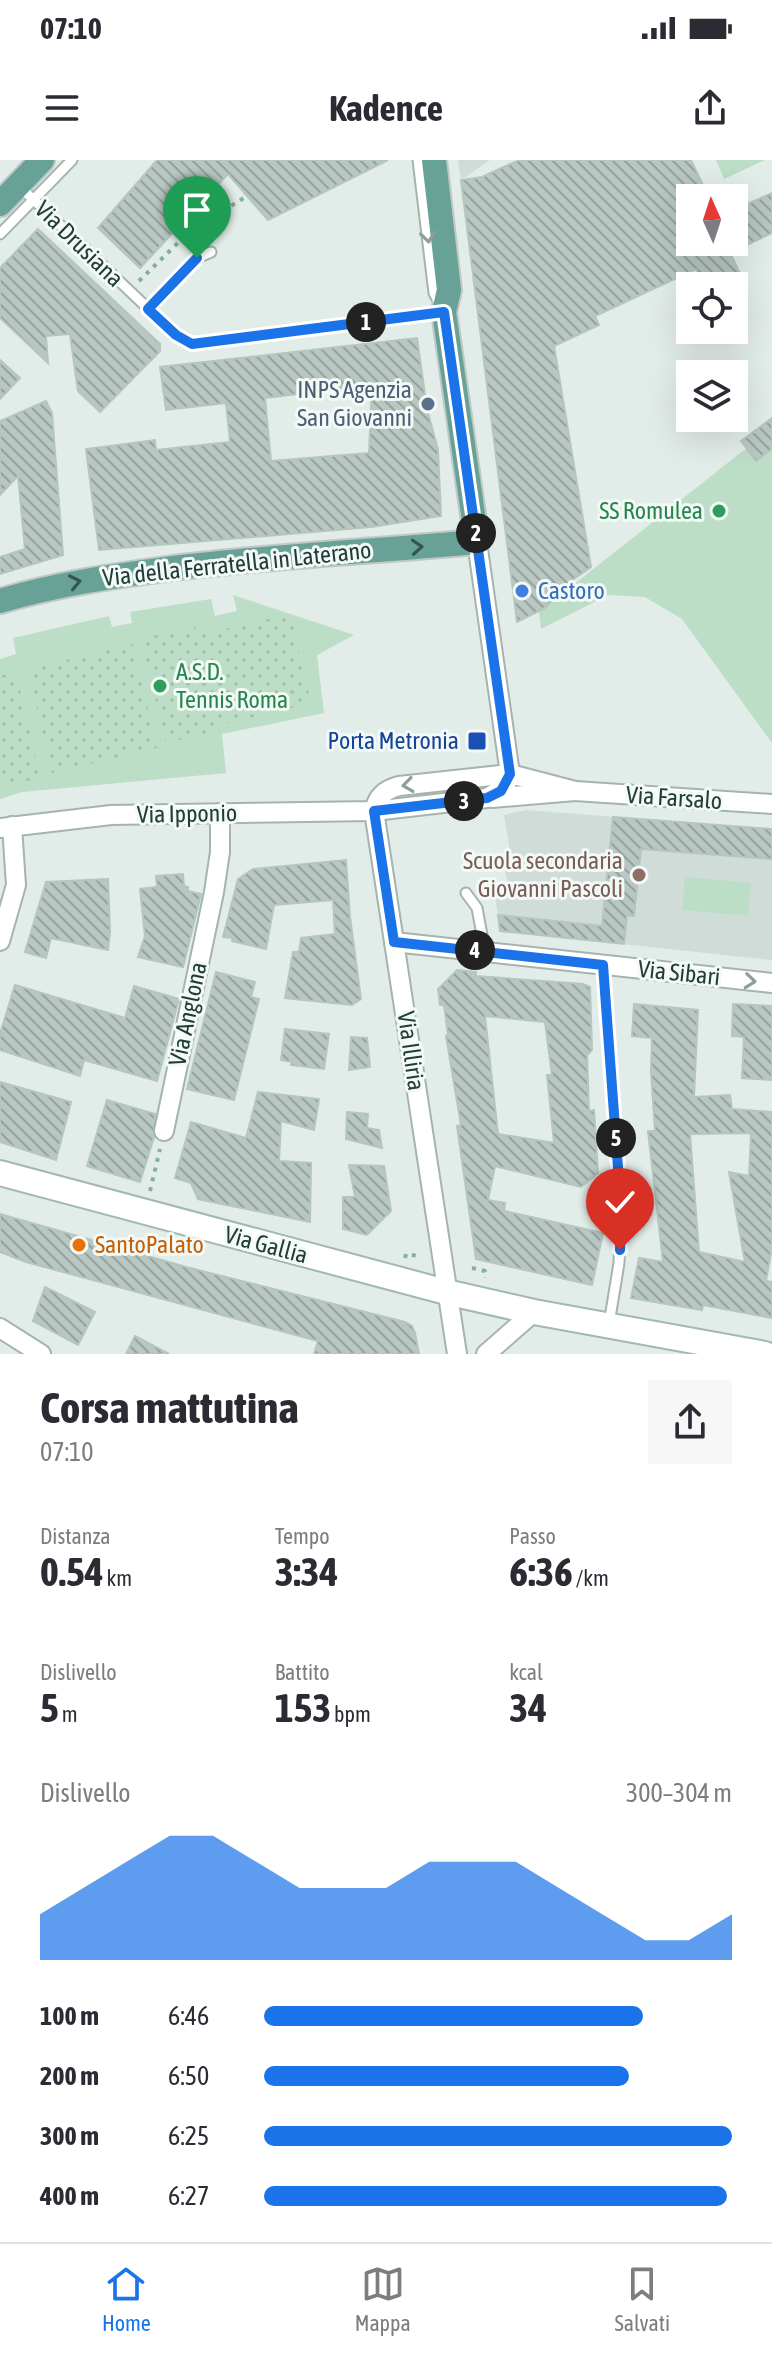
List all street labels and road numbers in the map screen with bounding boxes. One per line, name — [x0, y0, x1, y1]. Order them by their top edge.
street label: Via Drusiana — [30, 195, 129, 292]
street label: Via della Ferratella in Laterano — [101, 536, 373, 591]
street label: Via Farsalo — [625, 781, 723, 814]
street label: Via Ipponio — [137, 799, 237, 828]
street label: Via Sibari — [637, 955, 721, 990]
street label: Via Anglona — [163, 959, 212, 1068]
street label: Via Illiria — [393, 1010, 430, 1092]
street label: Via Gallia — [222, 1220, 311, 1269]

